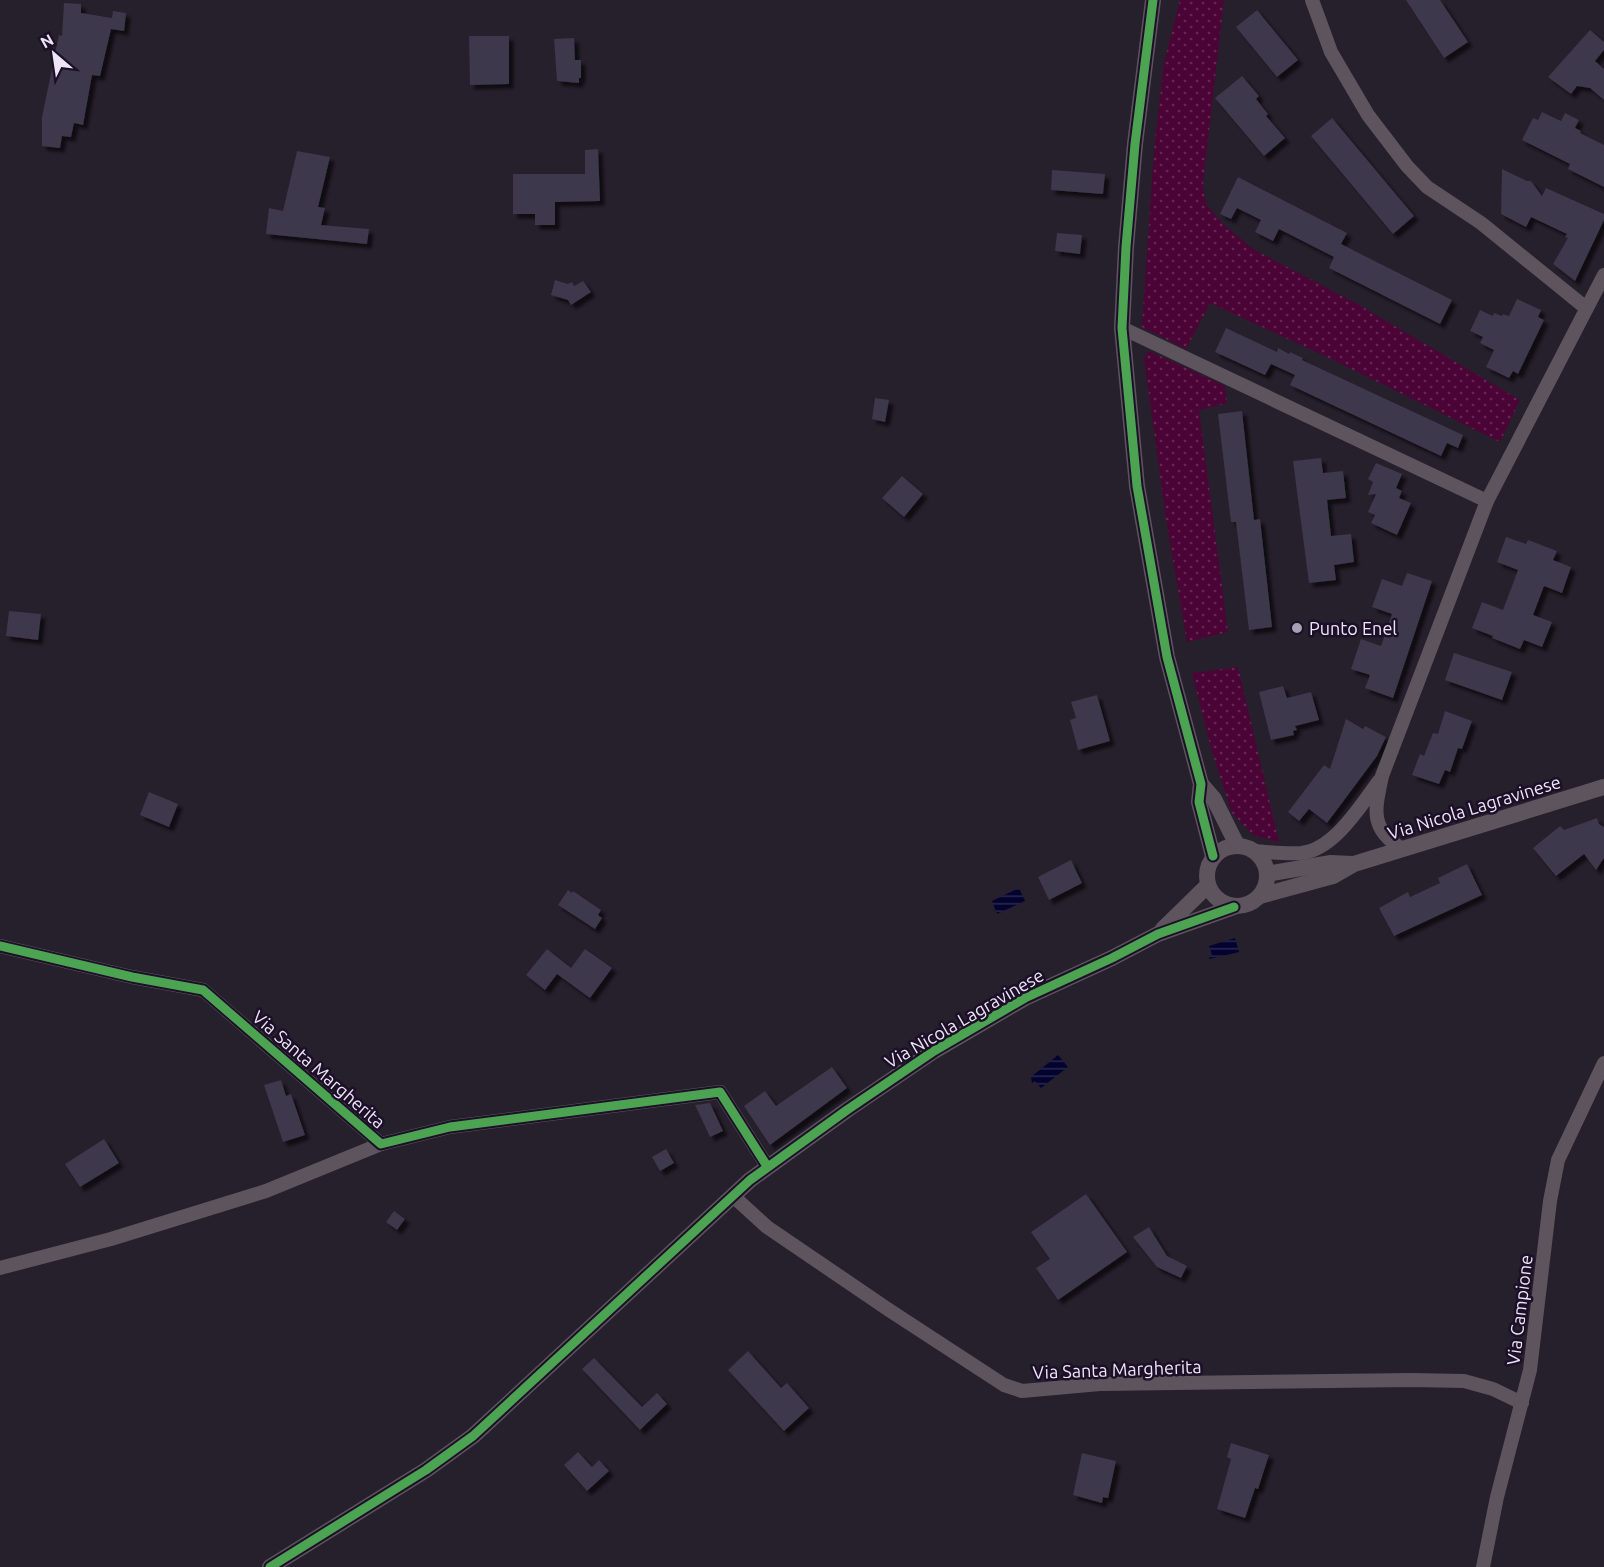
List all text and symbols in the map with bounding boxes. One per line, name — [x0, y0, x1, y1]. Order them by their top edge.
north arrow — [24, 24, 84, 84]
text: N — [37, 30, 56, 52]
place label: Punto Enel — [1309, 618, 1397, 638]
marker: Punto Enel — [1290, 621, 1304, 635]
street label: Via Nicola Lagravinese — [1385, 771, 1563, 843]
street label: Via Nicola Lagravinese — [881, 964, 1047, 1072]
street label: Via Santa Margherita — [249, 1006, 389, 1132]
street label: Via Campione — [1502, 1254, 1536, 1366]
street label: Via Santa Margherita — [1032, 1356, 1202, 1382]

